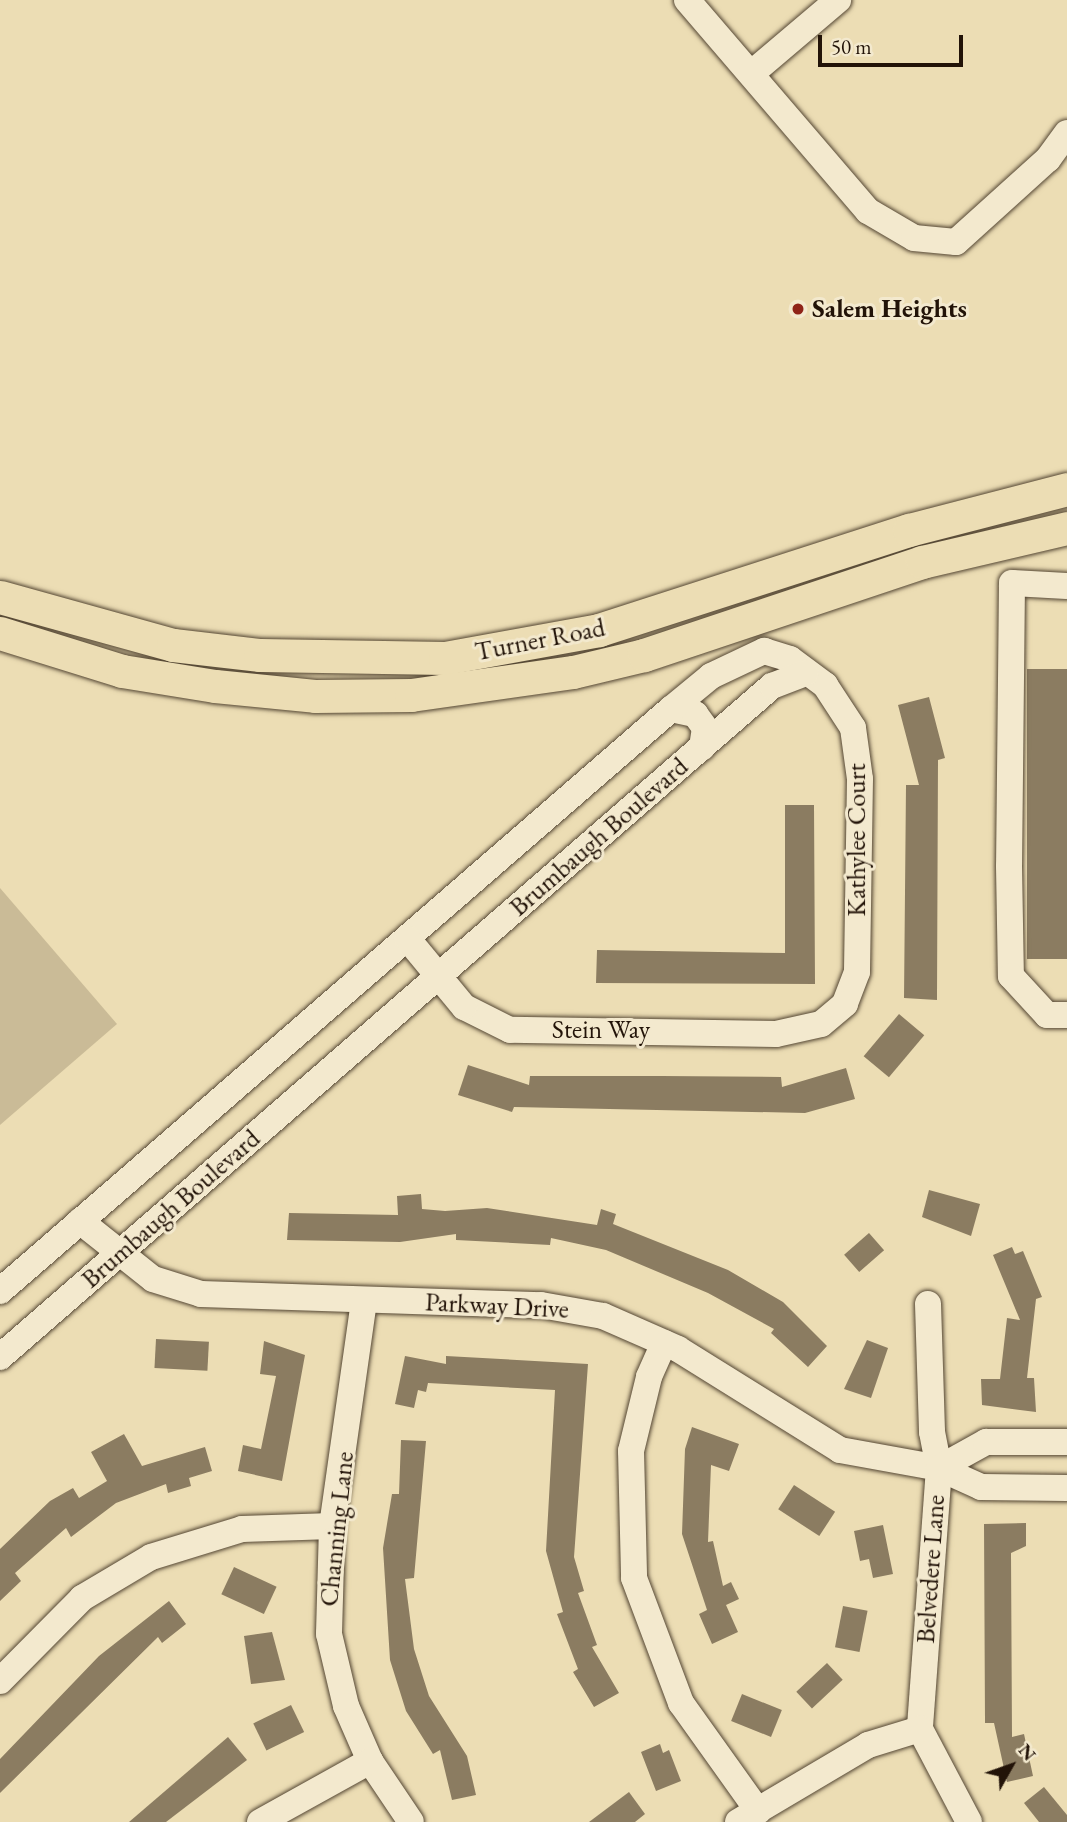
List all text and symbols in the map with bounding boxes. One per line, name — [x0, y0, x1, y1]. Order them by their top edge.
scale bar — [822, 21, 967, 65]
text: 50 m — [831, 33, 872, 60]
place label: Salem Heights — [812, 293, 967, 325]
marker: Salem Heights — [790, 301, 806, 317]
street label: Turner Road — [472, 612, 608, 668]
street label: Brumbaugh Boulevard — [503, 751, 695, 923]
street label: Kathylee Court — [841, 763, 873, 917]
street label: Stein Way — [552, 1014, 650, 1046]
street label: Brumbaugh Boulevard — [75, 1123, 267, 1295]
street label: Parkway Drive — [424, 1287, 570, 1325]
street label: Channing Lane — [313, 1450, 361, 1608]
street label: Belvedere Lane — [910, 1494, 952, 1644]
north arrow — [976, 1731, 1046, 1801]
text: N — [1013, 1738, 1042, 1766]

